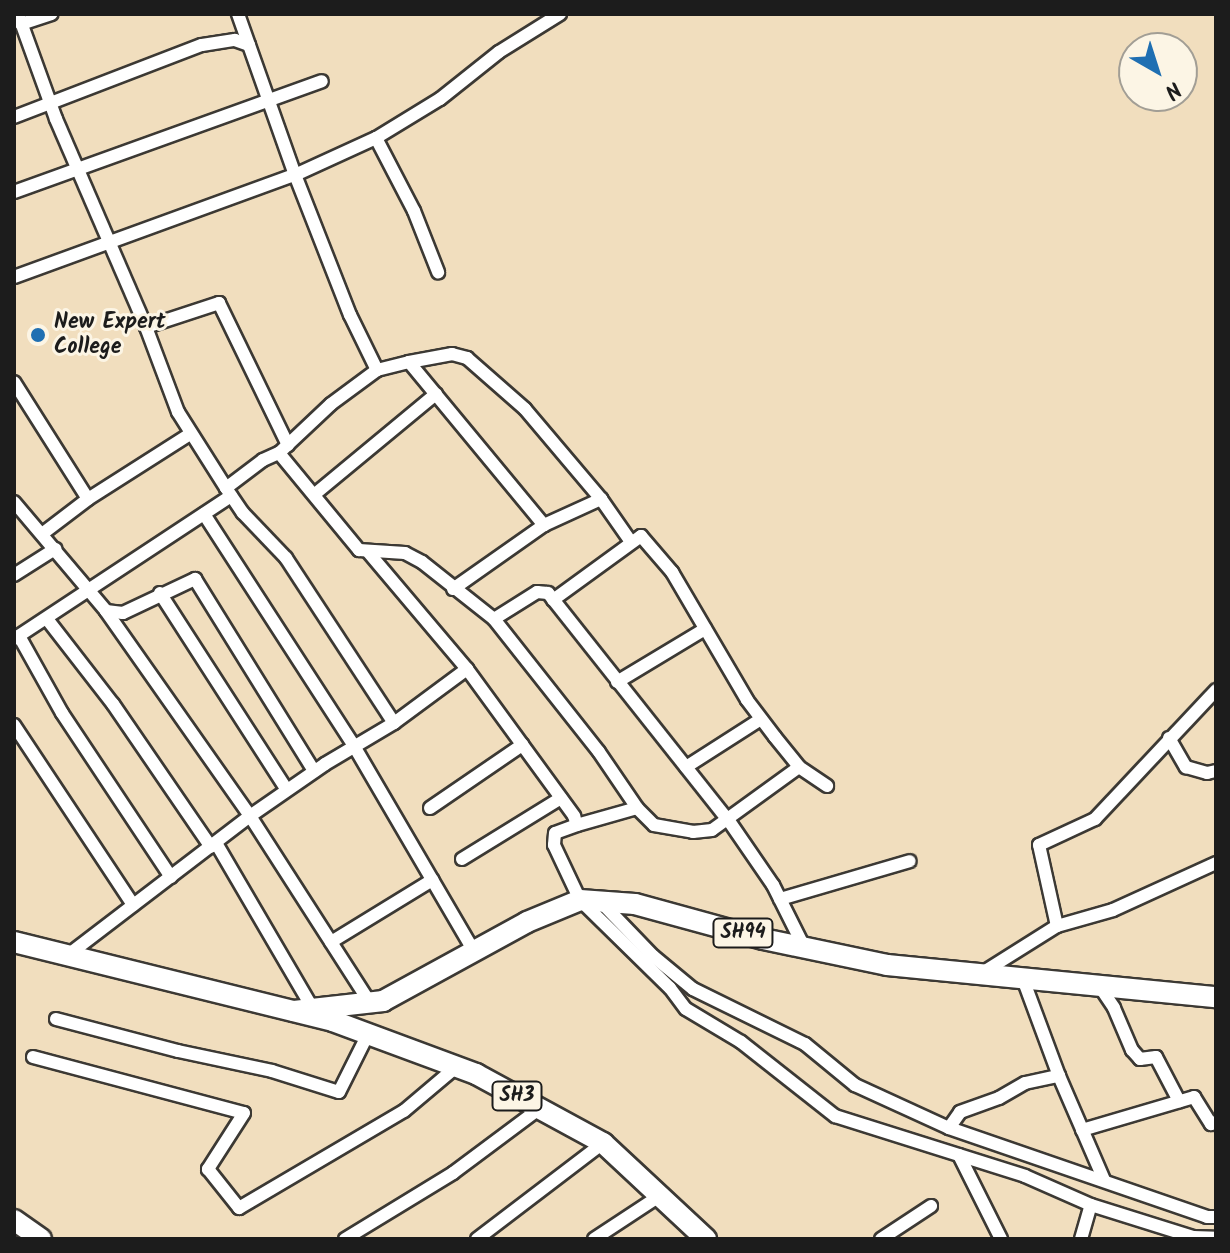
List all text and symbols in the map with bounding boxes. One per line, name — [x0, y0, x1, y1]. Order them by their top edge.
north arrow — [1118, 32, 1198, 112]
text: N — [1156, 72, 1189, 107]
place label: New Expert College — [54, 309, 166, 360]
marker: New Expert College — [29, 326, 47, 344]
road number: SH94 — [711, 917, 775, 949]
road number: SH3 — [491, 1080, 543, 1112]

